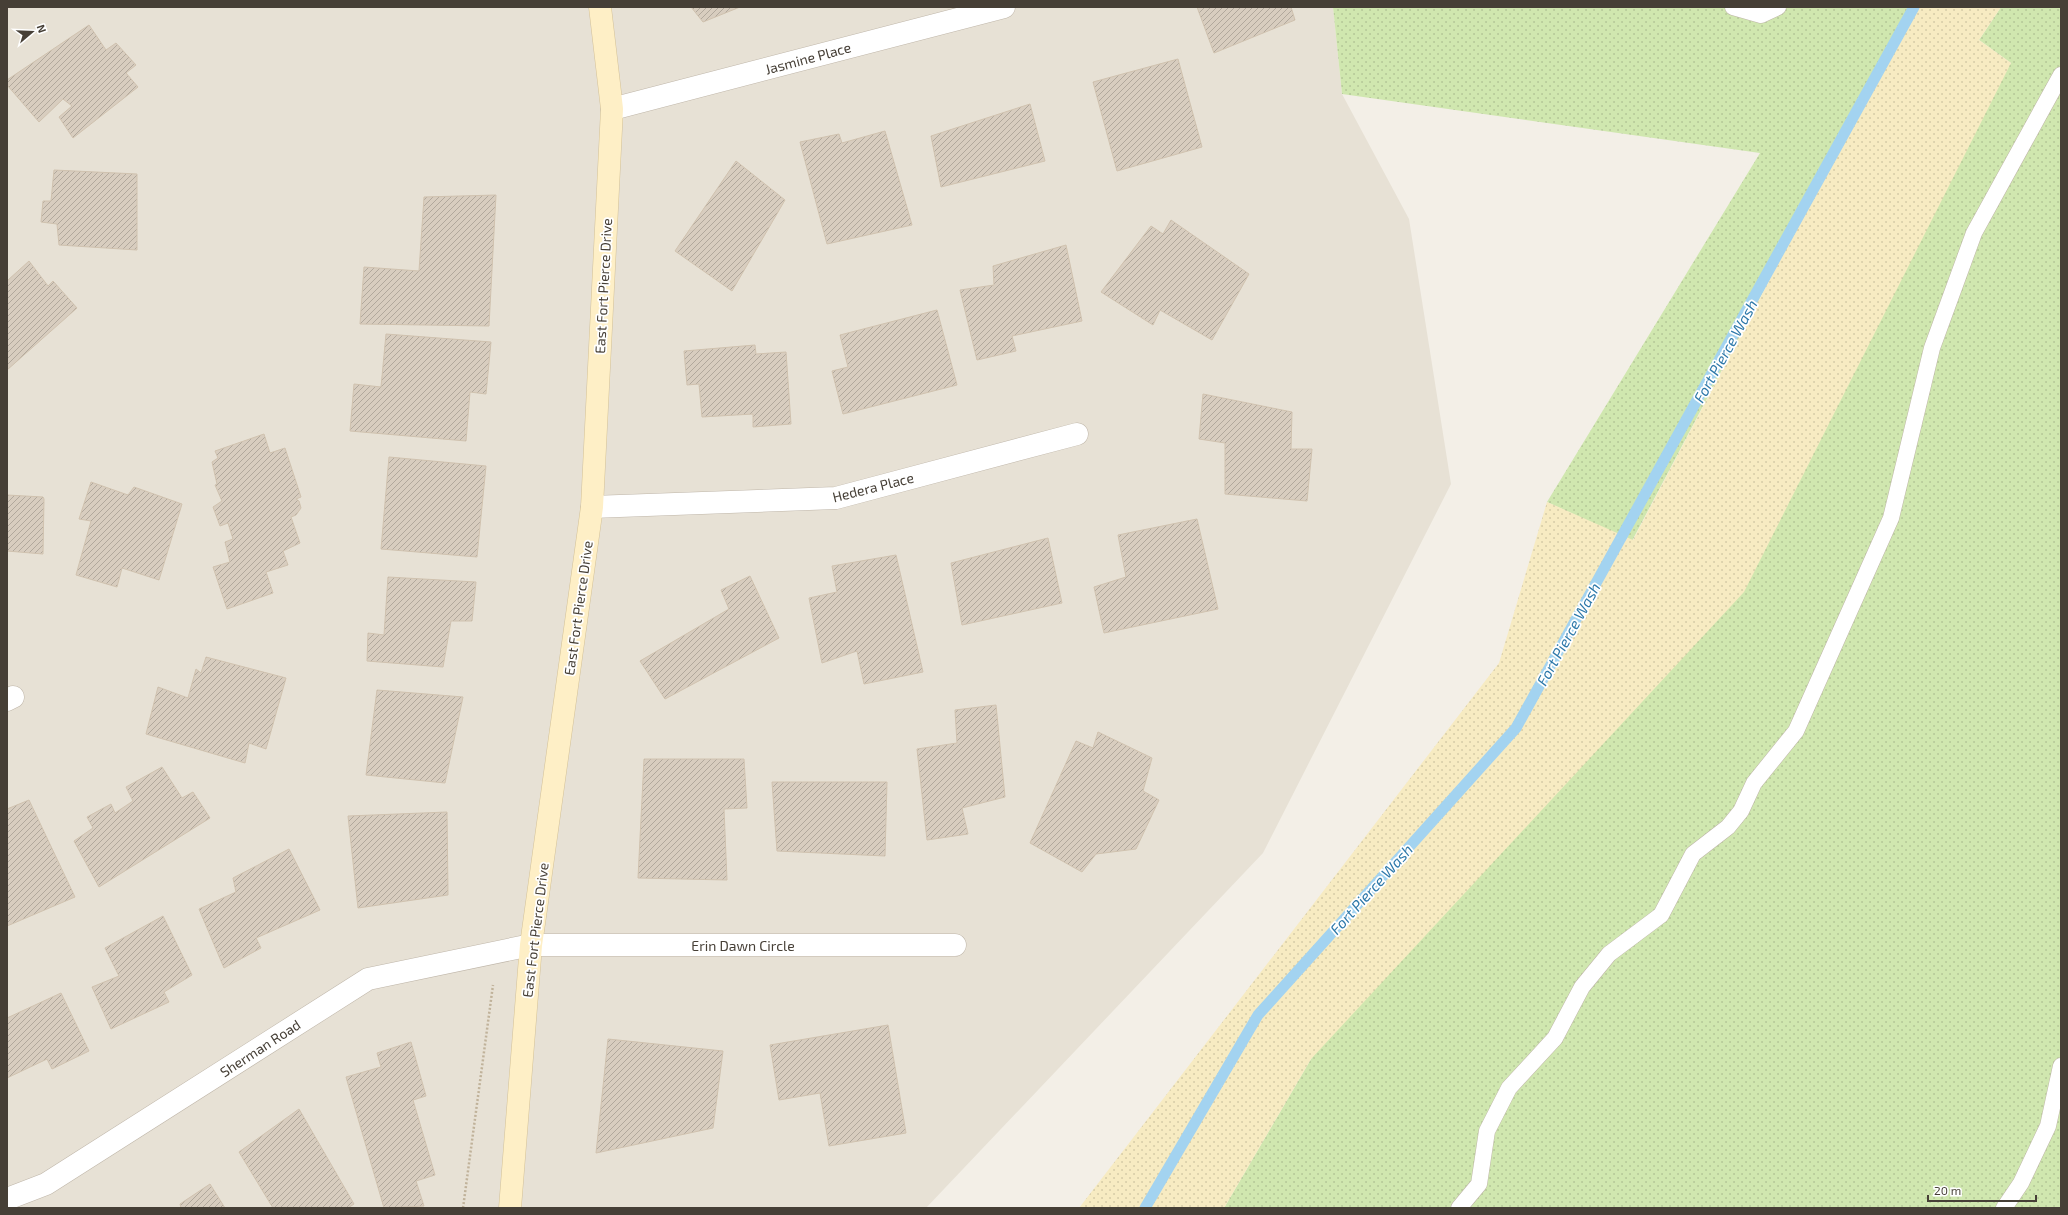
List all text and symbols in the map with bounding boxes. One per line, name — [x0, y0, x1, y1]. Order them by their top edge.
north arrow — [12, 12, 52, 52]
text: N — [34, 23, 49, 35]
street label: Jasmine Place — [763, 38, 853, 78]
street label: East Fort Pierce Drive — [591, 218, 615, 354]
water label: Fort Pierce Wash — [1689, 296, 1761, 406]
street label: Hedera Place — [831, 469, 915, 505]
street label: East Fort Pierce Drive — [560, 540, 596, 676]
water label: Fort Pierce Wash — [1532, 579, 1604, 689]
water label: Fort Pierce Wash — [1326, 840, 1416, 938]
street label: East Fort Pierce Drive — [518, 862, 552, 998]
street label: Erin Dawn Circle — [691, 937, 795, 954]
street label: Sherman Road — [217, 1016, 303, 1080]
scale bar — [1928, 1177, 2036, 1203]
text: 20 m — [1934, 1183, 1961, 1197]

